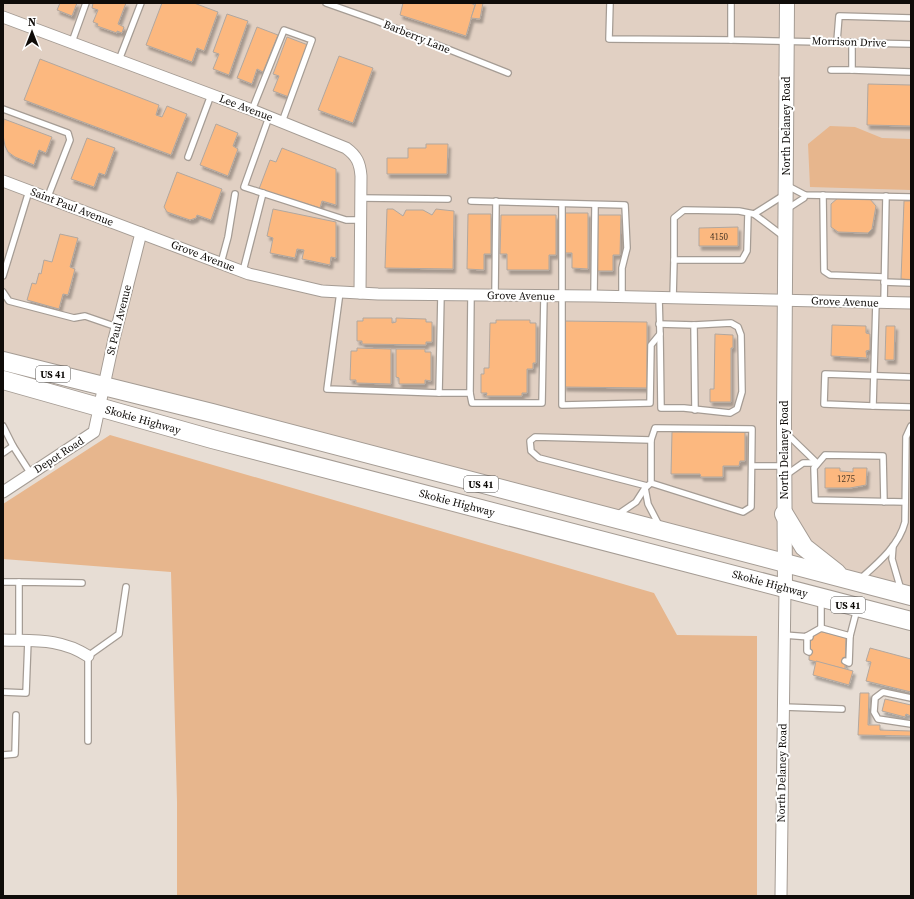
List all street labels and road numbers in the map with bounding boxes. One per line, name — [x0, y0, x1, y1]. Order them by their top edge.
street label: Barberry Lane — [381, 17, 453, 57]
street label: Morrison Drive — [811, 33, 887, 51]
street label: North Delaney Road — [779, 76, 794, 175]
street label: Lee Avenue — [217, 91, 275, 125]
street label: Saint Paul Avenue — [28, 184, 116, 230]
street label: Grove Avenue — [169, 237, 238, 275]
street label: St Paul Avenue — [103, 283, 135, 357]
street label: Grove Avenue — [487, 288, 555, 304]
street label: Grove Avenue — [811, 293, 879, 311]
road number: US 41 — [36, 366, 70, 382]
street label: North Delaney Road — [777, 400, 792, 499]
street label: Skokie Highway — [103, 402, 183, 438]
street label: Depot Road — [31, 433, 88, 477]
road number: US 41 — [464, 476, 498, 492]
street label: Skokie Highway — [417, 486, 497, 520]
street label: Skokie Highway — [730, 567, 810, 601]
road number: US 41 — [831, 597, 865, 613]
street label: North Delaney Road — [774, 723, 790, 823]

